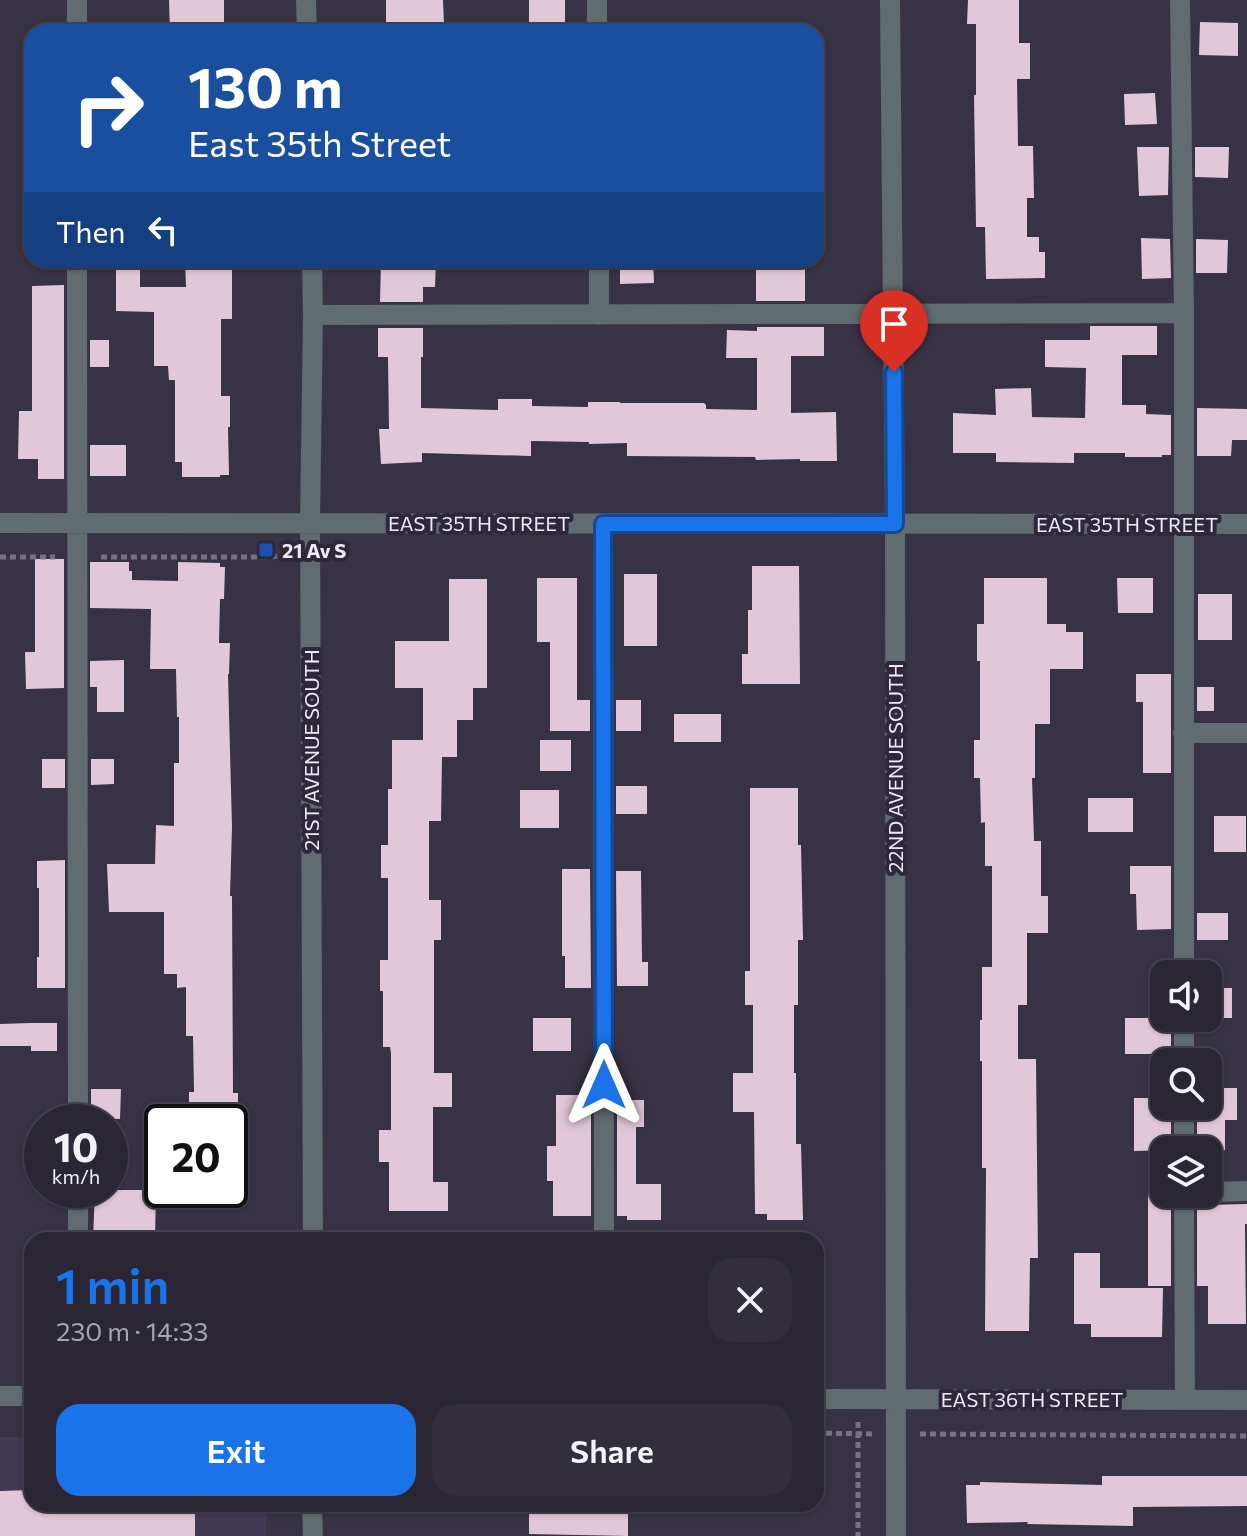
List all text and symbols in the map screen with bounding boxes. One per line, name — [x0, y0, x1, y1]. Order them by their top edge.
text: 130 m — [188, 51, 343, 120]
icon: right — [56, 56, 160, 160]
text: East 35th Street — [188, 120, 451, 164]
icon: left — [141, 208, 185, 252]
text: Then — [56, 212, 125, 249]
pin — [860, 290, 928, 372]
icon: arrive — [872, 302, 916, 346]
street label: EAST 35TH STREET — [388, 511, 570, 535]
street label: EAST 35TH STREET — [1036, 512, 1218, 536]
place label: 21 Av S — [282, 538, 346, 562]
marker: 21 Av S — [257, 541, 275, 559]
street label: 21ST AVENUE SOUTH — [299, 649, 323, 851]
street label: 22ND AVENUE SOUTH — [883, 663, 907, 873]
map controls — [1150, 960, 1222, 1208]
button: sound — [1150, 960, 1222, 1032]
position arrow — [562, 1043, 646, 1127]
button: search — [1150, 1048, 1222, 1120]
speed limit sign: 20 — [144, 1104, 248, 1208]
text: 10 — [54, 1121, 98, 1170]
button: layers — [1150, 1136, 1222, 1208]
text: km/h — [52, 1164, 100, 1188]
text: 1 min — [56, 1255, 169, 1314]
button: close — [708, 1258, 792, 1342]
text: 230 m · 14:33 — [56, 1315, 208, 1346]
street label: EAST 36TH STREET — [941, 1387, 1123, 1411]
button: Exit — [56, 1404, 416, 1496]
button: Share — [432, 1404, 792, 1496]

